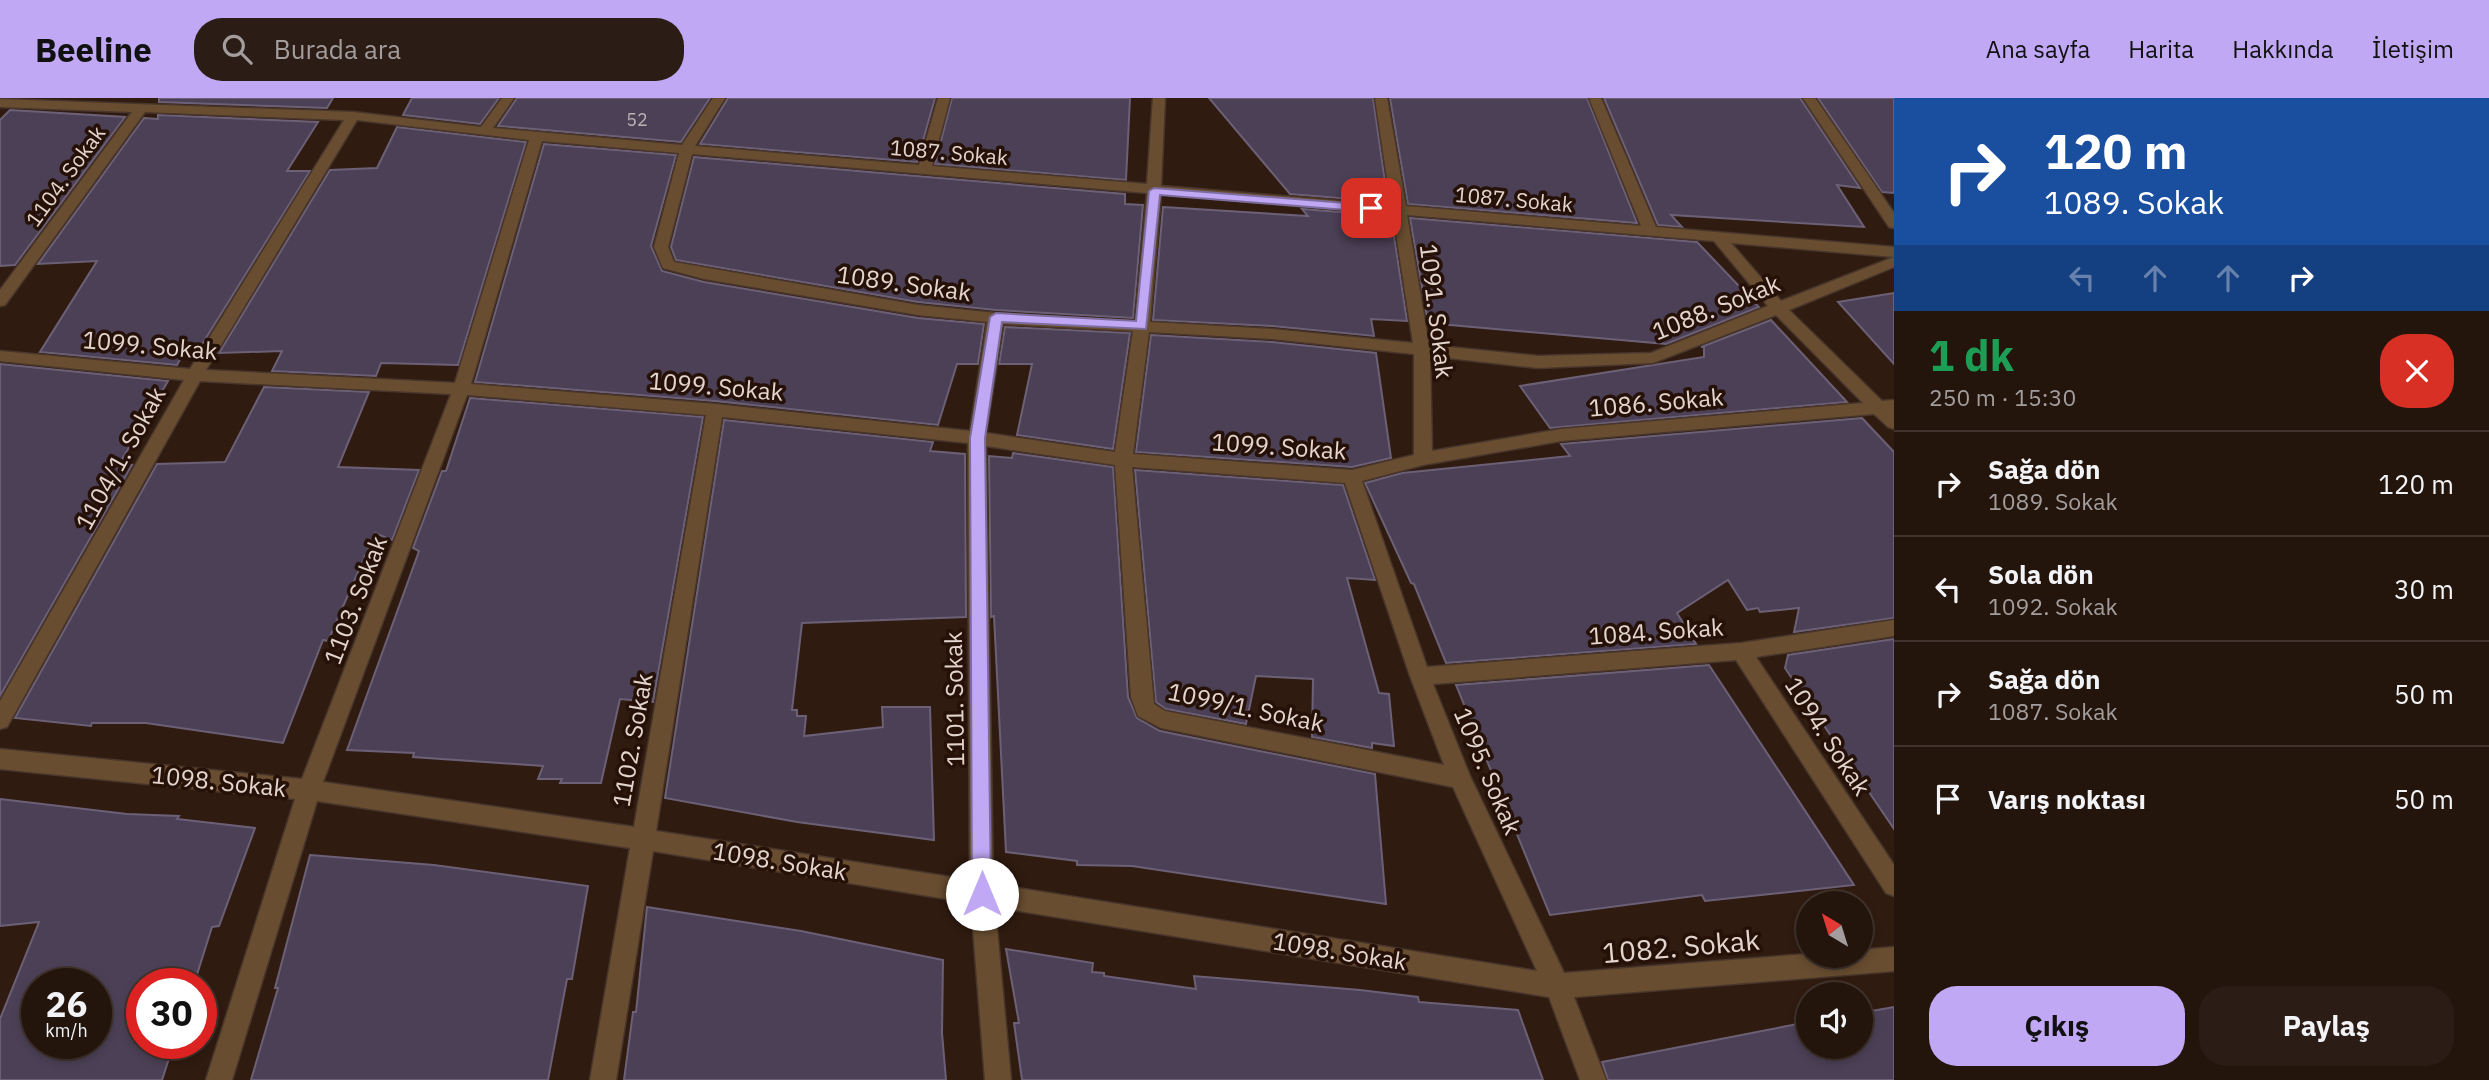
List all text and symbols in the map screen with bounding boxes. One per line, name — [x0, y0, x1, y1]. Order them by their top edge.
search box — [194, 18, 684, 81]
text: Beeline — [35, 28, 152, 71]
icon: search — [218, 30, 256, 68]
text: Burada ara — [274, 32, 401, 66]
text: Ana sayfa — [1986, 33, 2090, 65]
text: Harita — [2128, 33, 2194, 65]
text: Hakkında — [2232, 33, 2334, 65]
text: İletişim — [2372, 33, 2454, 65]
house number: 52 — [626, 108, 648, 131]
text: 120 m — [2044, 119, 2188, 182]
street label: 1104. Sokak — [19, 120, 111, 232]
icon: right — [1929, 126, 2020, 217]
street label: 1087. Sokak — [889, 133, 1009, 171]
pin — [1341, 178, 1401, 238]
street label: 1087. Sokak — [1454, 180, 1574, 218]
text: 1089. Sokak — [2044, 181, 2224, 223]
icon: arrive — [1352, 189, 1390, 227]
street label: 1091. Sokak — [1413, 242, 1461, 380]
street label: 1089. Sokak — [835, 258, 973, 308]
icon: left — [2063, 259, 2101, 297]
icon: ahead — [2136, 259, 2174, 297]
icon: ahead — [2209, 259, 2247, 297]
icon: right — [2282, 259, 2320, 297]
street label: 1088. Sokak — [1647, 267, 1785, 347]
street label: 1099. Sokak — [81, 323, 219, 367]
text: 1 dk — [1929, 328, 2014, 383]
button: close — [2380, 334, 2454, 408]
street label: 1099. Sokak — [647, 364, 785, 408]
street label: 1086. Sokak — [1587, 380, 1725, 424]
street label: 1104/1. Sokak — [68, 381, 173, 535]
text: 250 m · 15:30 — [1929, 382, 2076, 412]
street label: 1099. Sokak — [1210, 425, 1348, 467]
text: Sağa dön — [1988, 452, 2100, 486]
icon: right — [1929, 465, 1967, 503]
text: 120 m — [2378, 467, 2454, 501]
text: 1089. Sokak — [1988, 486, 2118, 516]
street label: 1103. Sokak — [316, 531, 394, 669]
text: Sola dön — [1988, 557, 2094, 591]
icon: left — [1929, 570, 1967, 608]
text: 30 m — [2394, 572, 2454, 606]
text: 1092. Sokak — [1988, 591, 2118, 621]
street label: 1084. Sokak — [1587, 610, 1725, 652]
street label: 1101. Sokak — [937, 631, 971, 767]
text: Sağa dön — [1988, 662, 2100, 696]
street label: 1102. Sokak — [605, 670, 660, 809]
street label: 1094. Sokak — [1778, 671, 1878, 802]
street label: 1099/1. Sokak — [1165, 675, 1327, 739]
icon: right — [1929, 675, 1967, 713]
text: 50 m — [2394, 677, 2454, 711]
text: 1087. Sokak — [1988, 696, 2118, 726]
street label: 1095. Sokak — [1447, 703, 1529, 840]
street label: 1098. Sokak — [150, 758, 288, 804]
icon: arrive — [1929, 780, 1967, 818]
text: Varış noktası — [1988, 782, 2146, 816]
text: 50 m — [2394, 782, 2454, 816]
street label: 1098. Sokak — [711, 835, 850, 887]
position arrow — [945, 857, 1019, 931]
north arrow — [1796, 891, 1872, 968]
map controls — [1796, 891, 1873, 1059]
street label: 1082. Sokak — [1601, 921, 1761, 971]
street label: 1098. Sokak — [1271, 925, 1410, 977]
speed limit sign: 30 — [126, 968, 217, 1059]
text: 26 — [45, 981, 88, 1027]
button: sound — [1796, 982, 1873, 1059]
button: Çıkış — [1929, 986, 2185, 1066]
button: Paylaş — [2199, 986, 2454, 1066]
text: km/h — [45, 1019, 88, 1042]

